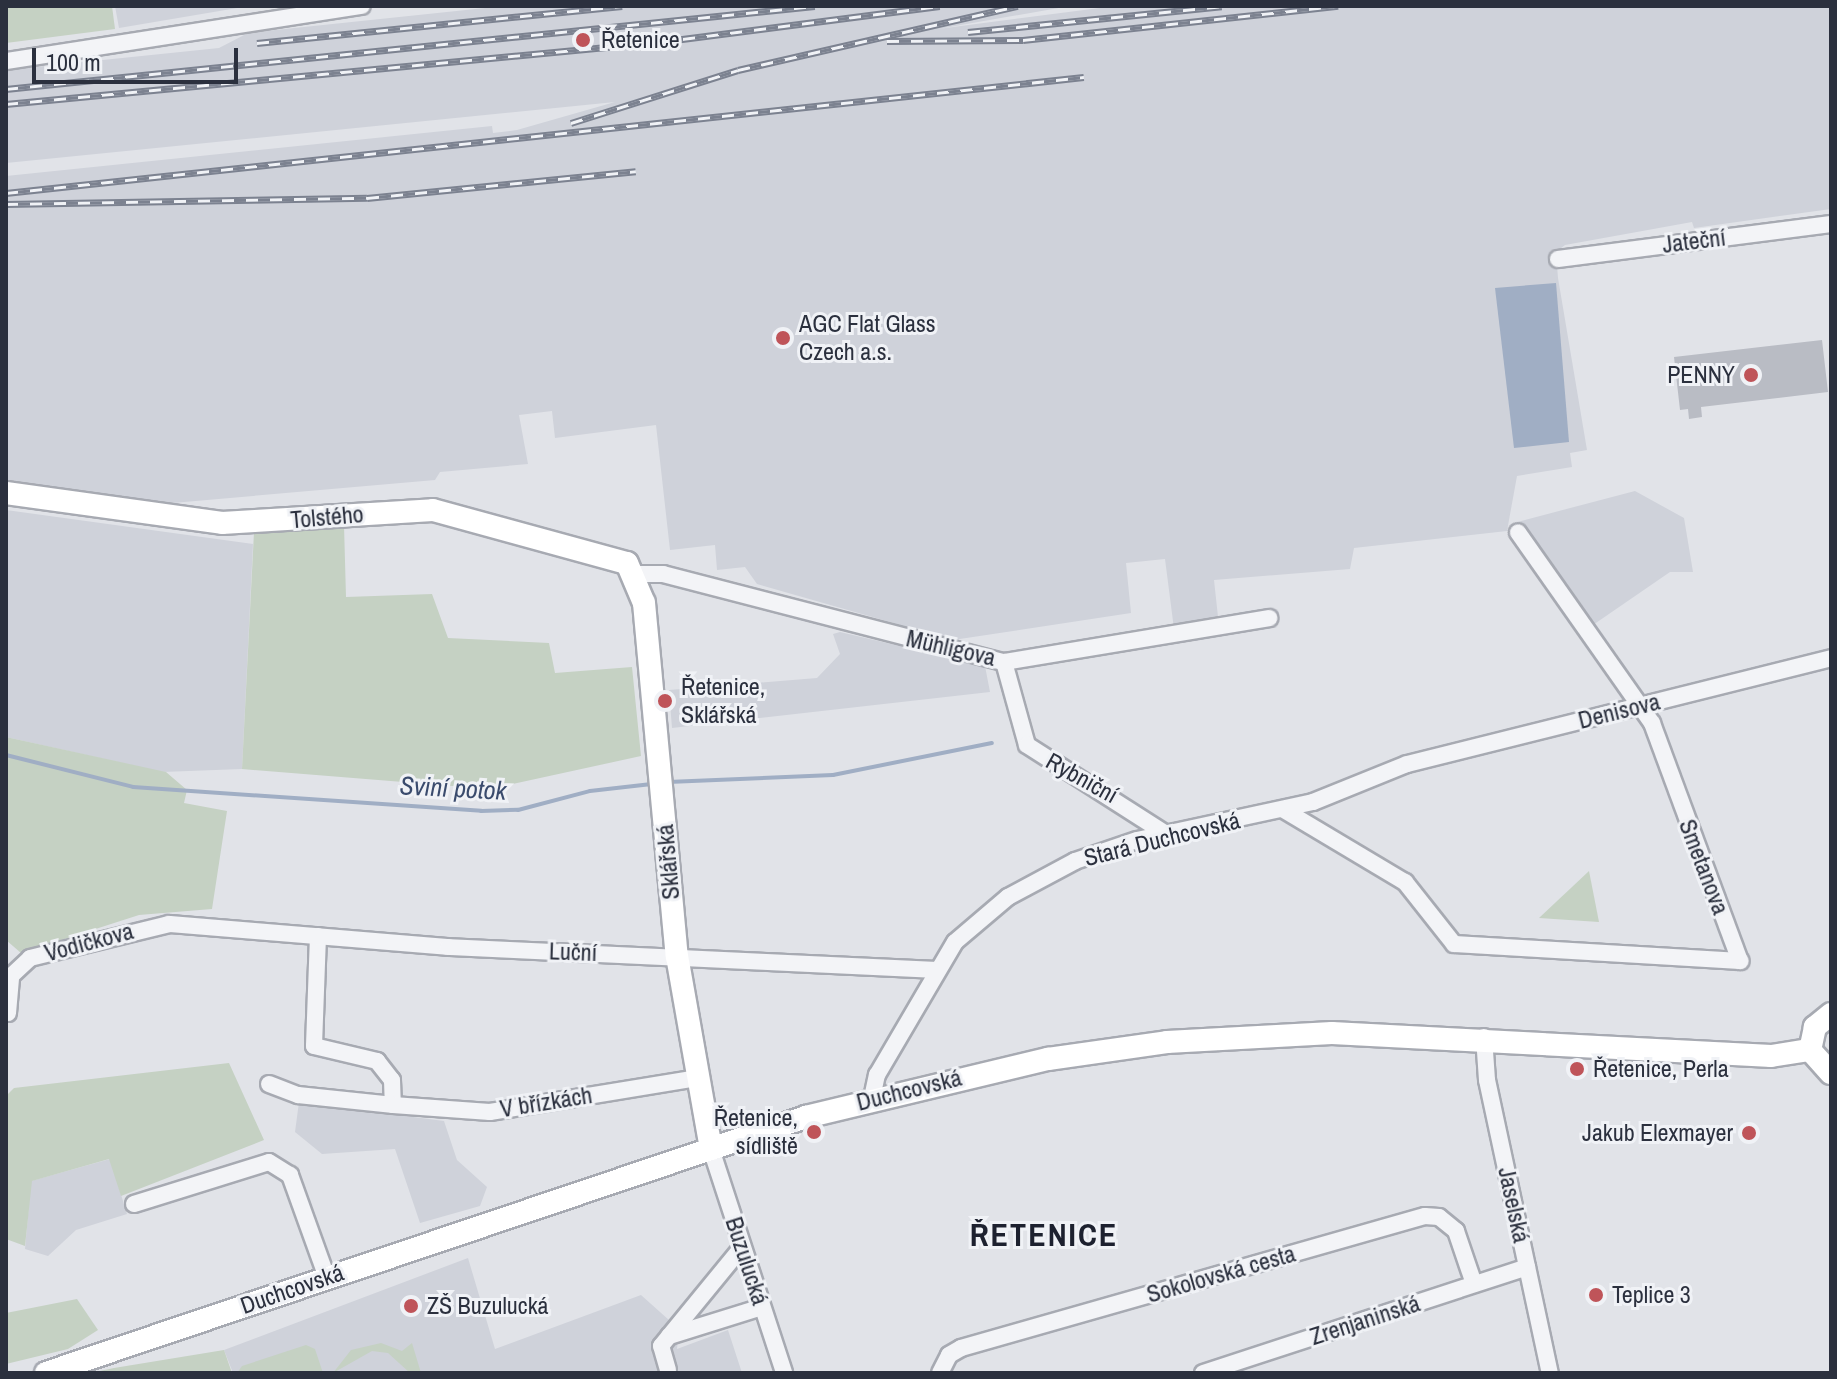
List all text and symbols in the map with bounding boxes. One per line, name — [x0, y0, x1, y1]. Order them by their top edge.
place label: Řetenice — [601, 26, 680, 54]
marker: Řetenice — [572, 29, 594, 51]
scale bar — [36, 32, 242, 82]
text: 100 m — [46, 46, 101, 78]
street label: Jateční — [1661, 223, 1727, 259]
place label: AGC Flat Glass Czech a.s. — [799, 310, 936, 366]
marker: AGC Flat Glass Czech a.s. — [774, 329, 792, 347]
place label: PENNY — [1667, 361, 1735, 389]
marker: PENNY — [1742, 366, 1760, 384]
street label: Tolstého — [289, 499, 365, 535]
street label: Mühligova — [904, 624, 998, 672]
place label: Řetenice, Sklářská — [681, 673, 765, 729]
street label: Denisova — [1575, 687, 1663, 735]
marker: Řetenice, Sklářská — [656, 692, 674, 710]
street label: Rybniční — [1041, 747, 1123, 809]
water label: Sviní potok — [399, 770, 507, 806]
street label: Stará Duchcovská — [1081, 806, 1243, 872]
street label: Smetanova — [1673, 815, 1735, 919]
street label: Sklářská — [650, 823, 686, 901]
street label: Vodičkova — [41, 916, 137, 968]
street label: Luční — [548, 937, 598, 967]
place label: Řetenice, Perla — [1593, 1055, 1729, 1083]
marker: Řetenice, Perla — [1568, 1060, 1586, 1078]
street label: Duchcovská — [854, 1063, 964, 1117]
street label: V břízkách — [498, 1081, 594, 1123]
place label: Řetenice, sídliště — [714, 1104, 798, 1160]
place label: Jakub Elexmayer — [1582, 1119, 1733, 1147]
marker: Řetenice, sídliště — [805, 1123, 823, 1141]
marker: Jakub Elexmayer — [1740, 1124, 1758, 1142]
street label: Jaselská — [1492, 1165, 1536, 1245]
street label: Buzulucká — [719, 1213, 775, 1309]
district label: ŘETENICE — [970, 1216, 1118, 1254]
street label: Sokolovská cesta — [1143, 1239, 1299, 1309]
street label: Duchcovská — [237, 1258, 347, 1320]
place label: Teplice 3 — [1612, 1281, 1691, 1309]
marker: Teplice 3 — [1587, 1286, 1605, 1304]
street label: Zrenjaninská — [1306, 1289, 1424, 1351]
place label: ZŠ Buzulucká — [427, 1292, 548, 1320]
marker: ZŠ Buzulucká — [402, 1297, 420, 1315]

